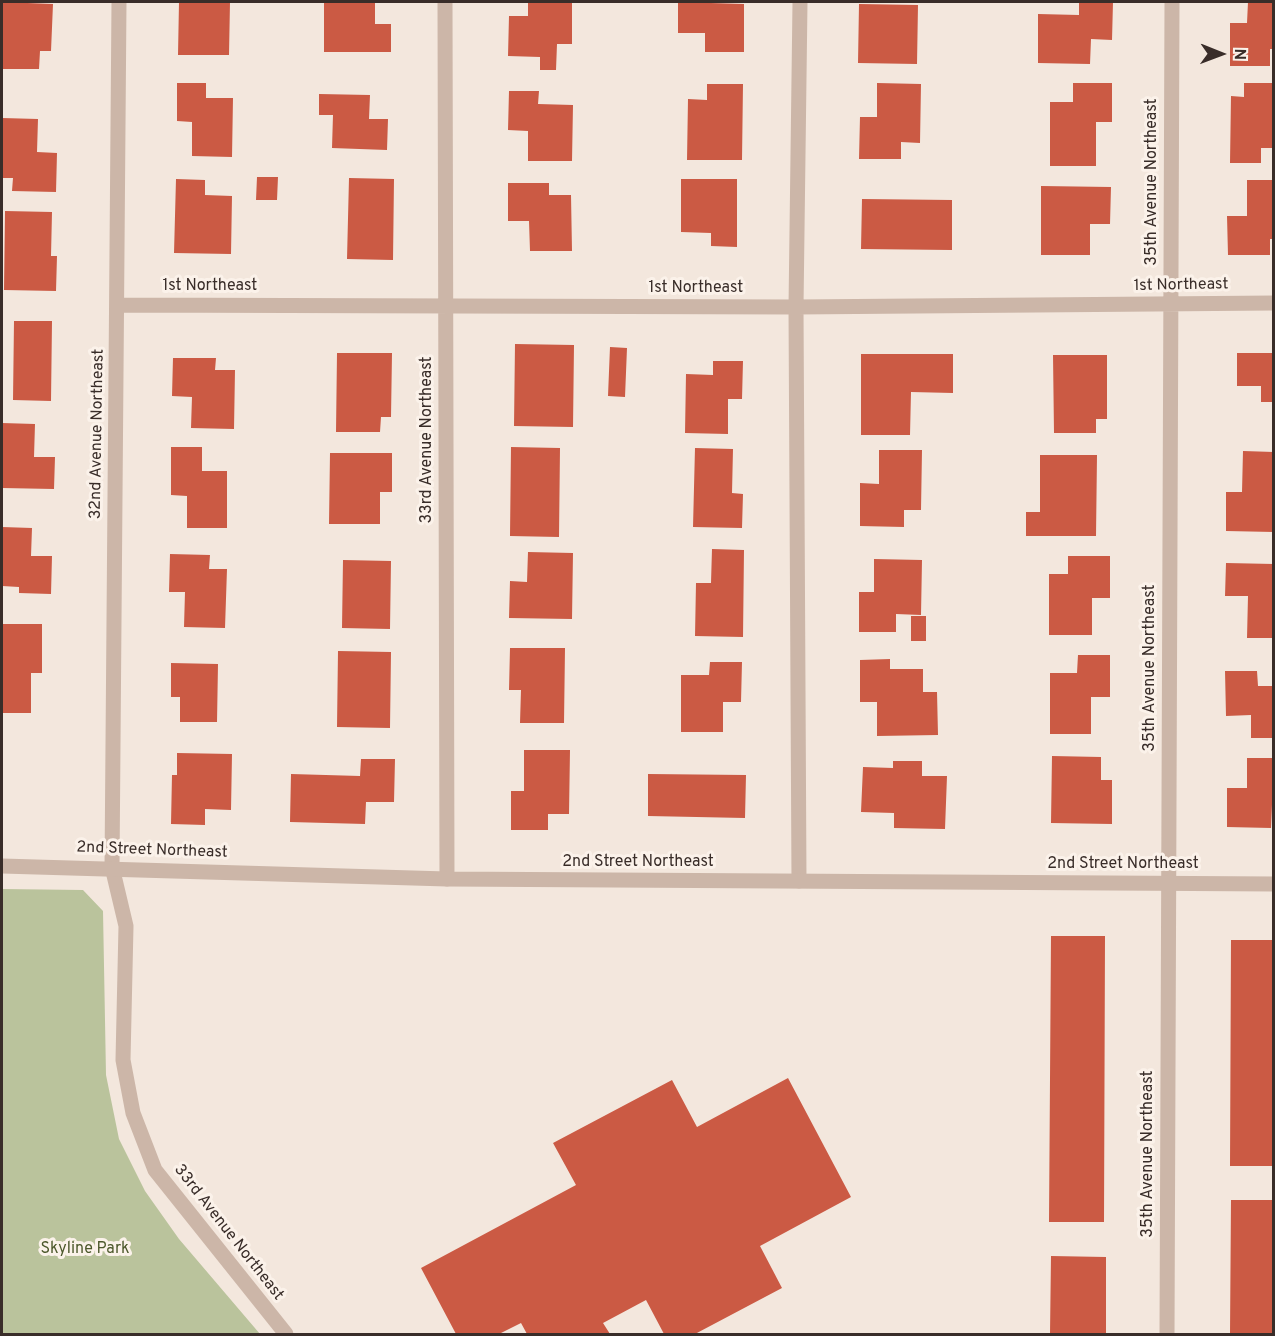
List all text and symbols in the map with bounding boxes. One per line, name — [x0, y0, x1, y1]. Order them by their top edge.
north arrow — [1191, 24, 1251, 84]
text: N — [1229, 48, 1249, 60]
street label: 35th Avenue Northeast — [1143, 98, 1163, 266]
street label: 1st Northeast — [1133, 276, 1229, 296]
street label: 1st Northeast — [163, 277, 257, 297]
street label: 1st Northeast — [649, 279, 743, 299]
street label: 32nd Avenue Northeast — [87, 349, 109, 519]
street label: 33rd Avenue Northeast — [418, 356, 438, 524]
street label: 35th Avenue Northeast — [1141, 584, 1161, 752]
street label: 2nd Street Northeast — [76, 839, 228, 863]
street label: 2nd Street Northeast — [562, 853, 714, 873]
street label: 2nd Street Northeast — [1047, 855, 1199, 875]
street label: 35th Avenue Northeast — [1139, 1070, 1159, 1238]
street label: 33rd Avenue Northeast — [169, 1161, 287, 1305]
park label: Skyline Park — [40, 1240, 130, 1260]

